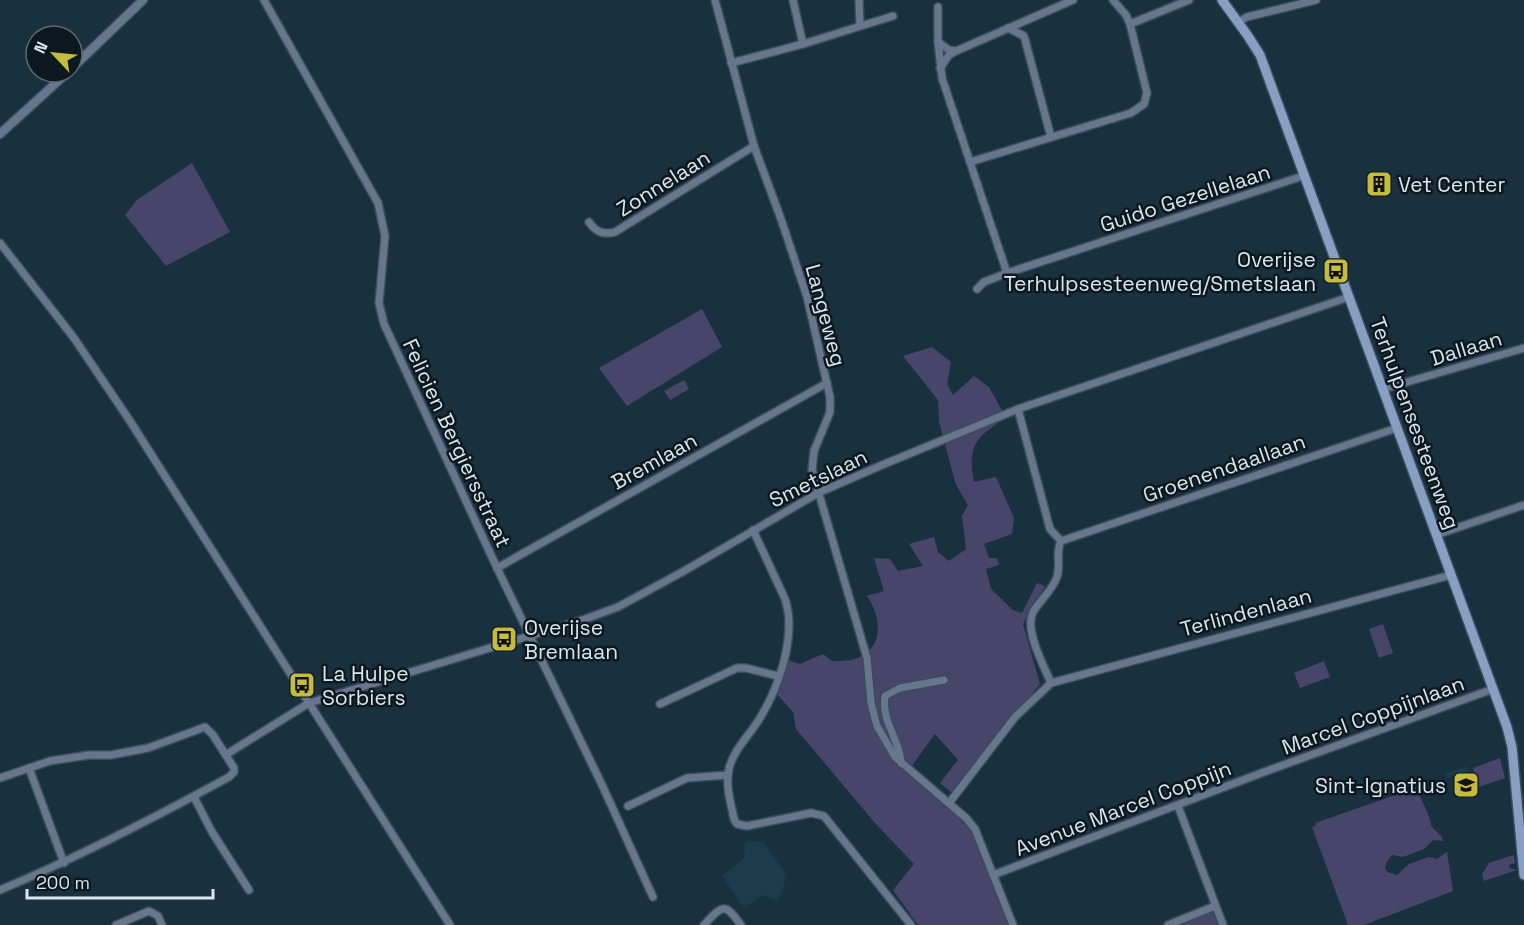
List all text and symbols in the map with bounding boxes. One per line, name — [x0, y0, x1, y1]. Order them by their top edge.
north arrow — [24, 24, 84, 84]
text: N — [29, 38, 53, 57]
street label: Zonnelaan — [611, 144, 715, 222]
street label: Guido Gezellelaan — [1096, 158, 1274, 238]
building icon: Vet Center — [1364, 169, 1394, 199]
place label: Vet Center — [1398, 171, 1506, 198]
place label: Overijse Terhulpsesteenweg/Smetslaan — [1004, 246, 1316, 297]
bus stop icon: Overijse Terhulpsesteenweg/Smetslaan — [1321, 256, 1351, 286]
street label: Langeweg — [799, 261, 853, 369]
street label: Terhulpensesteenweg — [1364, 313, 1466, 533]
street label: Dallaan — [1427, 324, 1505, 372]
street label: Felicien Bergiersstraat — [397, 334, 517, 552]
street label: Bremlaan — [606, 426, 702, 496]
street label: Groenendaallaan — [1139, 428, 1309, 508]
street label: Smetslaan — [765, 443, 871, 513]
street label: Terlindenlaan — [1177, 582, 1315, 642]
place label: Overijse Bremlaan — [524, 614, 618, 665]
bus stop icon: Overijse Bremlaan — [489, 624, 519, 654]
place label: La Hulpe Sorbiers — [322, 660, 409, 711]
street label: Marcel Coppijnlaan — [1278, 669, 1468, 761]
bus stop icon: La Hulpe Sorbiers — [287, 670, 317, 700]
street label: Avenue Marcel Coppijn — [1011, 754, 1235, 862]
school or university icon: Sint-Ignatius — [1451, 770, 1481, 800]
place label: Sint-Ignatius — [1315, 772, 1446, 799]
scale bar — [27, 862, 213, 900]
text: 200 m — [36, 871, 90, 894]

